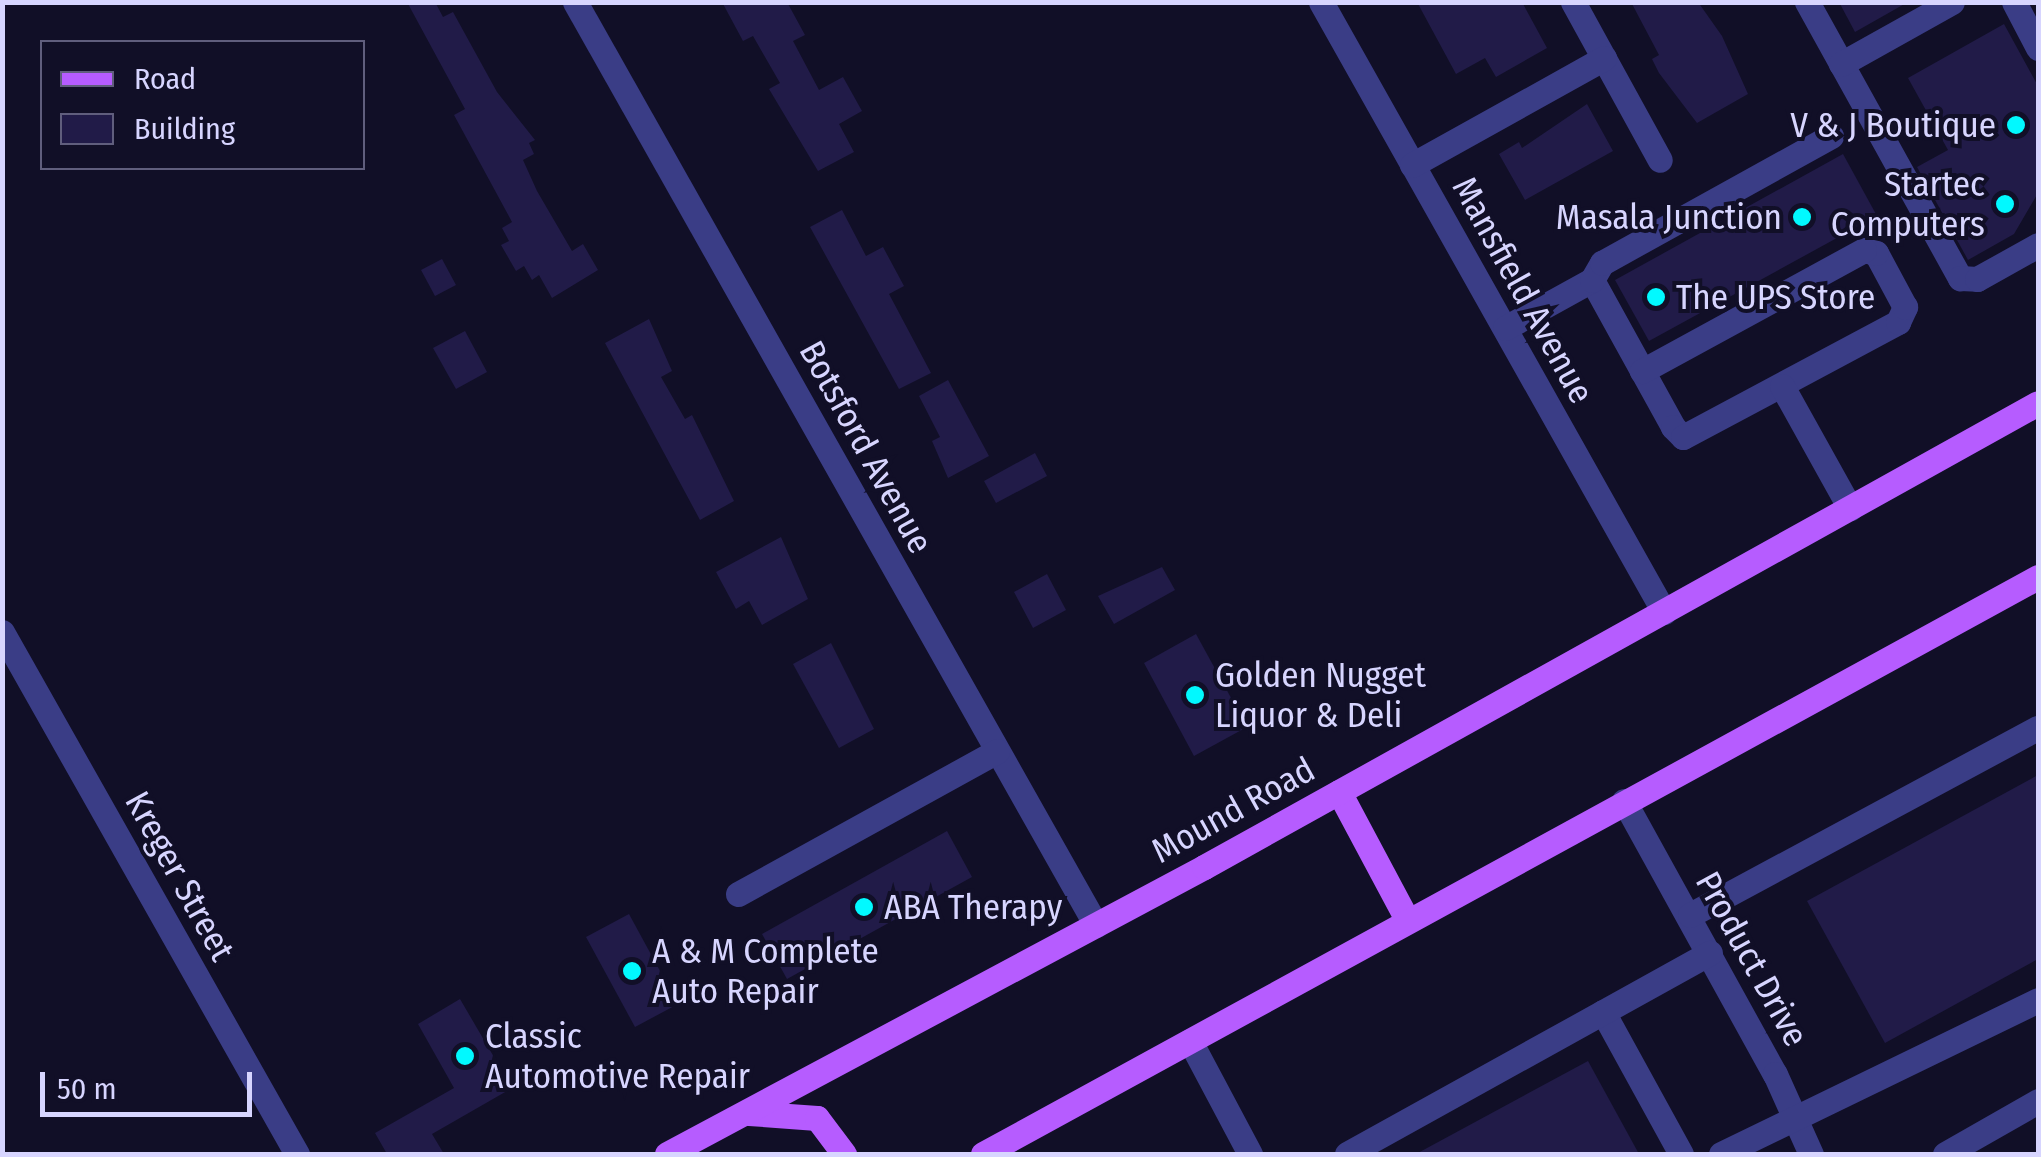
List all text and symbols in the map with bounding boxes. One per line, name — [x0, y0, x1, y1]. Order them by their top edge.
legend — [40, 40, 365, 170]
text: Road — [134, 61, 196, 97]
place label: V & J Boutique — [1790, 104, 1996, 146]
text: Building — [134, 111, 235, 147]
marker: V & J Boutique — [2005, 114, 2027, 136]
place label: Startec Computers — [1831, 163, 1985, 245]
street label: Mansfield Avenue — [1443, 170, 1603, 410]
marker: Startec Computers — [1994, 193, 2016, 215]
place label: Masala Junction — [1556, 196, 1782, 238]
marker: Masala Junction — [1791, 206, 1813, 228]
place label: The UPS Store — [1676, 276, 1875, 318]
marker: The UPS Store — [1645, 286, 1667, 308]
street label: Botsford Avenue — [790, 334, 942, 560]
place label: Golden Nugget Liquor & Deli — [1215, 654, 1426, 736]
marker: Golden Nugget Liquor & Deli — [1184, 684, 1206, 706]
street label: Mound Road — [1144, 748, 1322, 872]
street label: Kreger Street — [116, 784, 244, 968]
street label: Product Drive — [1687, 864, 1817, 1054]
place label: ABA Therapy — [884, 886, 1062, 928]
marker: ABA Therapy — [853, 896, 875, 918]
place label: A & M Complete Auto Repair — [652, 930, 879, 1012]
marker: A & M Complete Auto Repair — [621, 960, 643, 982]
place label: Classic Automotive Repair — [485, 1015, 750, 1097]
marker: Classic Automotive Repair — [454, 1045, 476, 1067]
scale bar — [45, 1052, 258, 1114]
text: 50 m — [57, 1071, 117, 1107]

